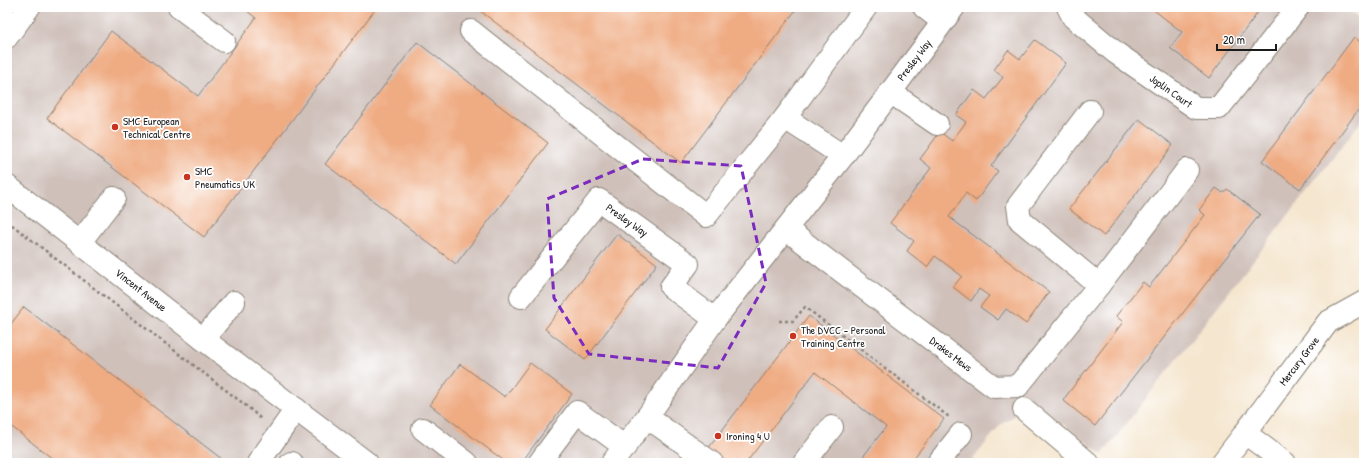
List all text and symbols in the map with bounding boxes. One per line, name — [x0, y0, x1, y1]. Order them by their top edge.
scale bar — [1217, 26, 1276, 52]
text: 20 m — [1223, 31, 1245, 48]
street label: Presley Way — [894, 36, 934, 84]
street label: Joplin Court — [1147, 71, 1195, 111]
place label: SMC European Technical Centre — [123, 114, 191, 141]
marker: SMC European Technical Centre — [110, 122, 120, 132]
place label: SMC Pneumatics UK — [195, 164, 255, 191]
marker: SMC Pneumatics UK — [182, 172, 192, 182]
street label: Presley Way — [603, 200, 651, 240]
street label: Vincent Avenue — [112, 266, 170, 315]
place label: The DVCC - Personal Training Centre — [801, 323, 885, 350]
marker: The DVCC - Personal Training Centre — [788, 331, 798, 341]
street label: Drakes Mews — [927, 333, 975, 375]
street label: Mercury Grove — [1276, 333, 1322, 388]
place label: Ironing 4 U — [726, 429, 770, 443]
marker: Ironing 4 U — [713, 431, 723, 441]

